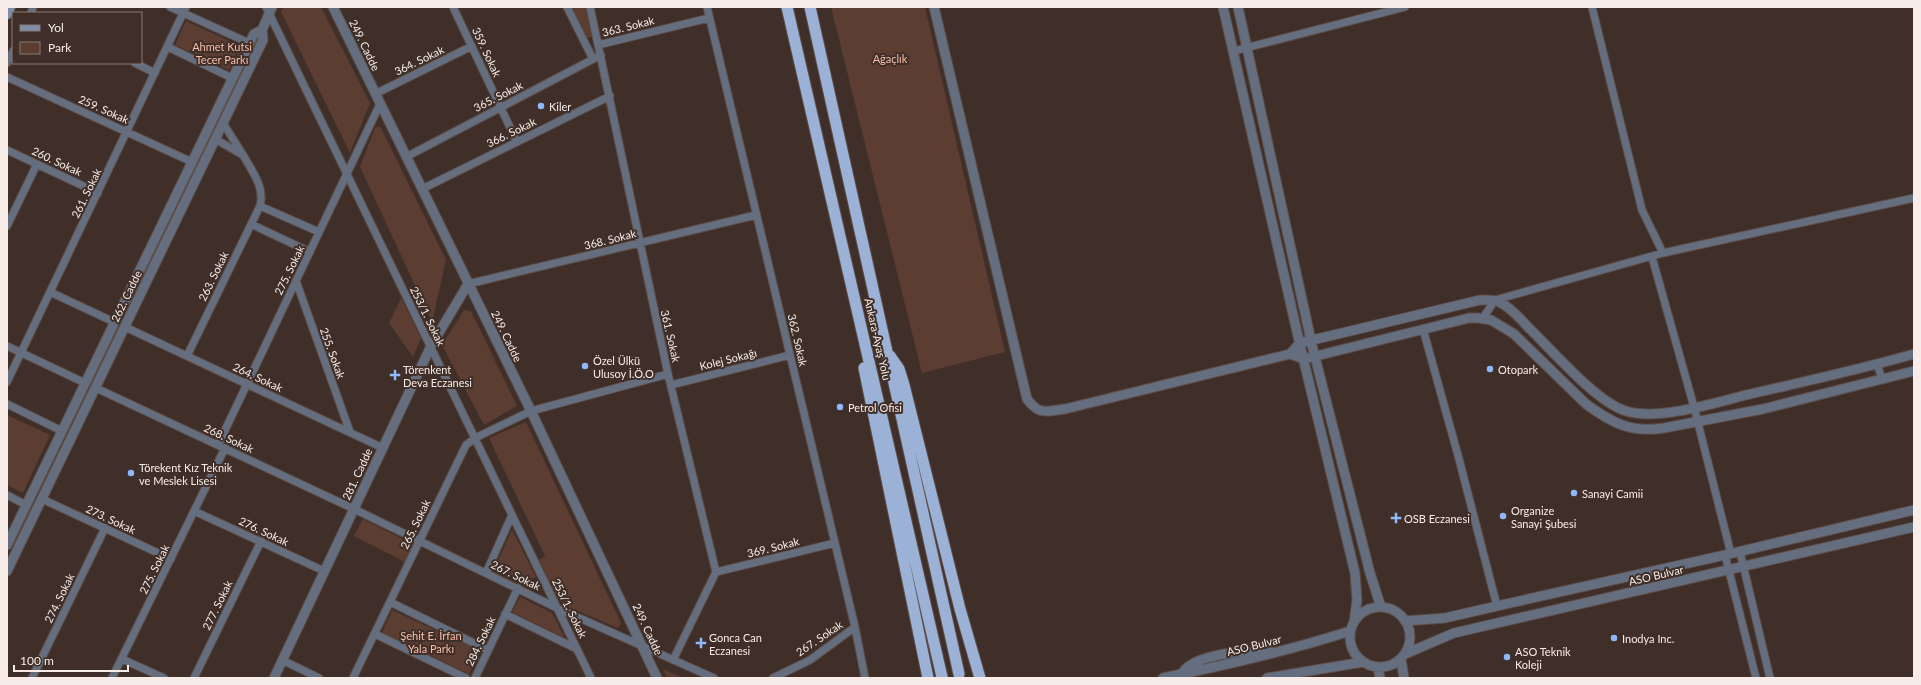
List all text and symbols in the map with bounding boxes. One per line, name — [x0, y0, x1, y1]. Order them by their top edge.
legend — [12, 12, 142, 64]
street label: 363. Sokak — [601, 13, 656, 39]
street label: 249. Cadde — [347, 17, 383, 73]
text: Yol — [48, 20, 64, 35]
street label: 359. Sokak — [470, 25, 504, 79]
text: Park — [48, 40, 72, 55]
park label: Ahmet Kutsi Tecer Parkı — [192, 40, 252, 66]
street label: 364. Sokak — [392, 42, 446, 78]
park label: Ağaçlık — [873, 52, 908, 65]
street label: 365. Sokak — [471, 78, 525, 114]
street label: 259. Sokak — [77, 92, 131, 126]
place label: Kiler — [549, 100, 571, 113]
marker: Kiler — [536, 101, 546, 111]
street label: 366. Sokak — [484, 114, 538, 150]
street label: 260. Sokak — [30, 144, 84, 178]
street label: 261. Sokak — [68, 166, 104, 220]
street label: 368. Sokak — [583, 226, 638, 252]
street label: 275. Sokak — [271, 243, 307, 297]
street label: 263. Sokak — [195, 249, 231, 303]
street label: 262. Cadde — [108, 268, 144, 324]
street label: 253/1. Sokak — [408, 284, 448, 348]
street label: Ankara-Ayaş Yolu — [862, 297, 894, 381]
street label: 249. Cadde — [489, 308, 525, 364]
street label: 361. Sokak — [659, 309, 683, 364]
street label: 362. Sokak — [786, 313, 810, 368]
street label: 255. Sokak — [318, 326, 348, 381]
street label: Kolej Sokağı — [698, 346, 758, 372]
place label: Özel Ülkü Ulusoy İ.Ö.O — [593, 354, 654, 380]
street label: 264. Sokak — [231, 360, 285, 394]
marker: Özel Ülkü Ulusoy İ.Ö.O — [580, 361, 590, 371]
place label: Törenkent Deva Eczanesi — [403, 363, 472, 389]
place label: Otopark — [1498, 363, 1539, 376]
marker: Otopark — [1485, 364, 1495, 374]
marker: Törenkent Deva Eczanesi — [390, 370, 400, 380]
place label: Petrol Ofisi — [848, 401, 902, 414]
marker: Petrol Ofisi — [835, 402, 845, 412]
street label: 268. Sokak — [202, 421, 256, 455]
street label: 281. Cadde — [339, 446, 375, 502]
place label: Törekent Kız Teknik ve Meslek Lisesi — [139, 461, 233, 487]
marker: Törekent Kız Teknik ve Meslek Lisesi — [126, 468, 136, 478]
place label: Sanayi Camii — [1582, 487, 1643, 500]
marker: Sanayi Camii — [1569, 488, 1579, 498]
street label: 265. Sokak — [397, 497, 433, 551]
street label: 273. Sokak — [84, 502, 138, 536]
place label: Organize Sanayi Şubesi — [1511, 504, 1577, 530]
marker: Organize Sanayi Şubesi — [1498, 511, 1508, 521]
place label: OSB Eczanesi — [1404, 512, 1470, 525]
marker: OSB Eczanesi — [1391, 513, 1401, 523]
street label: 276. Sokak — [237, 514, 291, 548]
street label: 369. Sokak — [746, 534, 801, 560]
street label: 275. Sokak — [136, 542, 172, 596]
street label: 267. Sokak — [489, 557, 543, 593]
street label: ASO Bulvar — [1627, 562, 1685, 588]
street label: 274. Sokak — [41, 571, 77, 625]
street label: 253/1. Sokak — [550, 576, 590, 640]
street label: 277. Sokak — [199, 578, 235, 632]
street label: 249. Cadde — [630, 601, 666, 657]
street label: 284. Sokak — [462, 614, 498, 668]
street label: 267. Sokak — [793, 617, 845, 658]
park label: Şehit E. İrfan Yala Parkı — [400, 629, 462, 655]
place label: Gonca Can Eczanesi — [709, 631, 762, 657]
street label: ASO Bulvar — [1225, 632, 1283, 658]
place label: Inodya Inc. — [1622, 632, 1674, 645]
marker: Inodya Inc. — [1609, 633, 1619, 643]
marker: Gonca Can Eczanesi — [696, 638, 706, 648]
place label: ASO Teknik Koleji — [1515, 645, 1571, 671]
scale bar — [14, 647, 128, 673]
marker: ASO Teknik Koleji — [1502, 652, 1512, 662]
text: 100 m — [20, 653, 54, 668]

